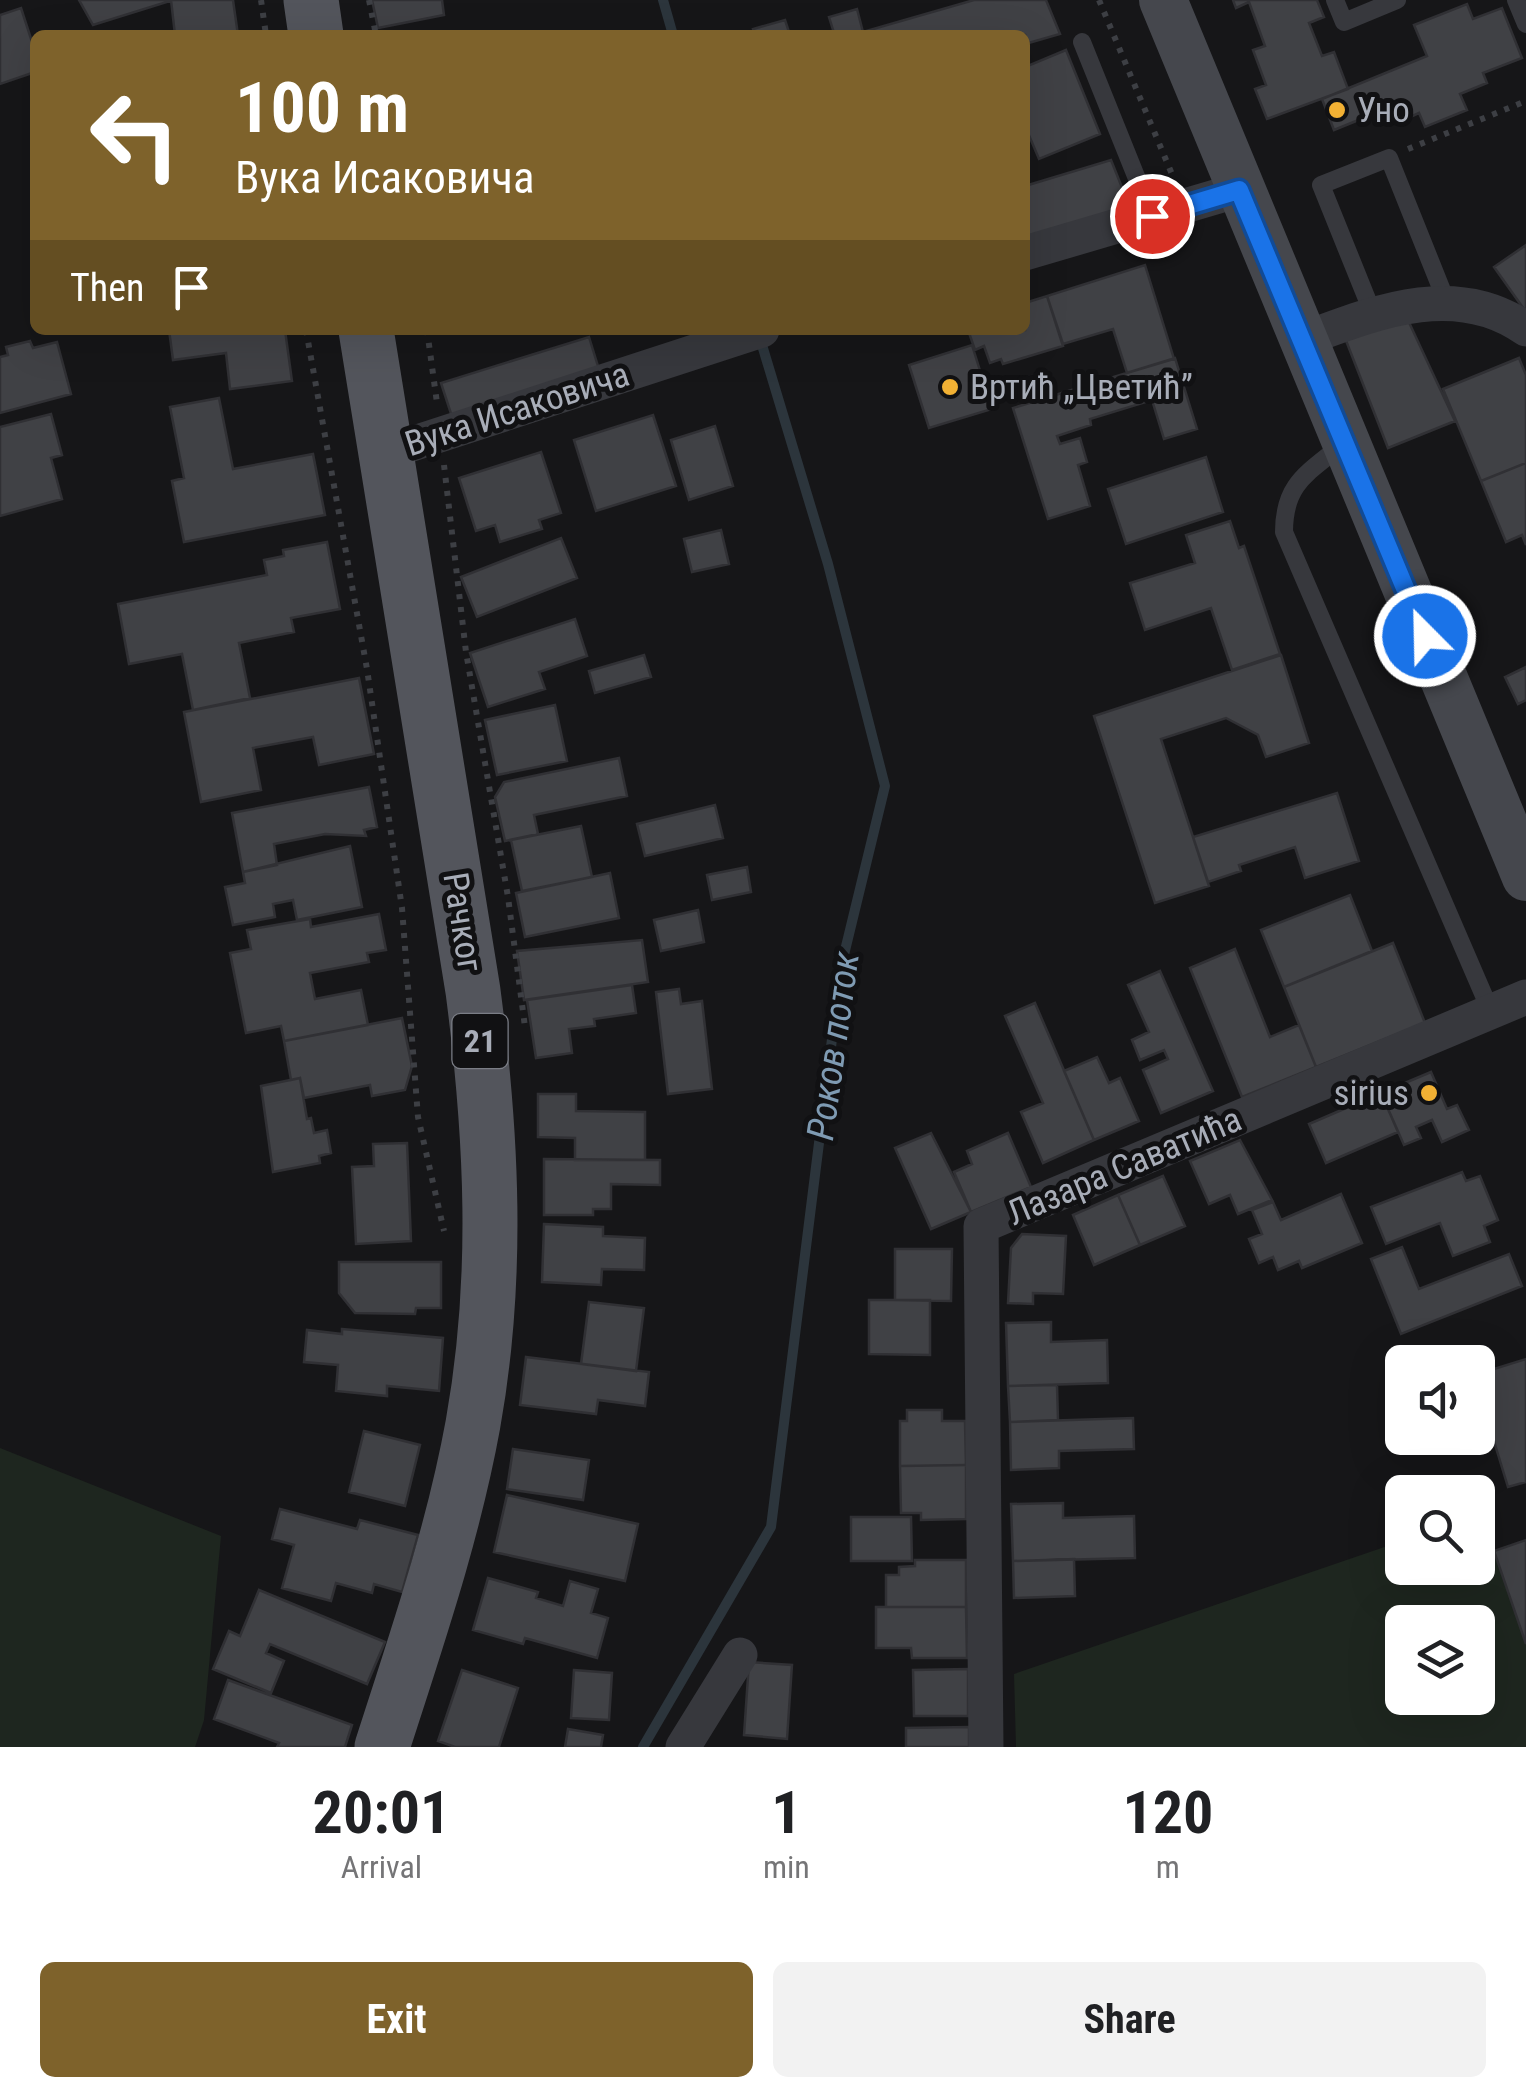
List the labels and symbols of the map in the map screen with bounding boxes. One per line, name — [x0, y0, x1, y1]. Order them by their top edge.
place label: Уно — [1357, 90, 1410, 131]
marker: Уно — [1326, 99, 1348, 121]
pin — [1110, 174, 1195, 259]
street label: Вука Исаковича — [400, 354, 634, 465]
place label: Вртић „Цветић” — [970, 367, 1193, 408]
marker: Вртић „Цветић” — [939, 376, 961, 398]
position arrow — [1373, 584, 1477, 688]
street label: Рачког — [434, 870, 491, 975]
water label: Роков поток — [798, 948, 868, 1143]
road number: 21 — [452, 1014, 508, 1068]
place label: sirius — [1333, 1073, 1409, 1114]
marker: sirius — [1418, 1082, 1440, 1104]
street label: Лазара Саватића — [1001, 1099, 1247, 1234]

